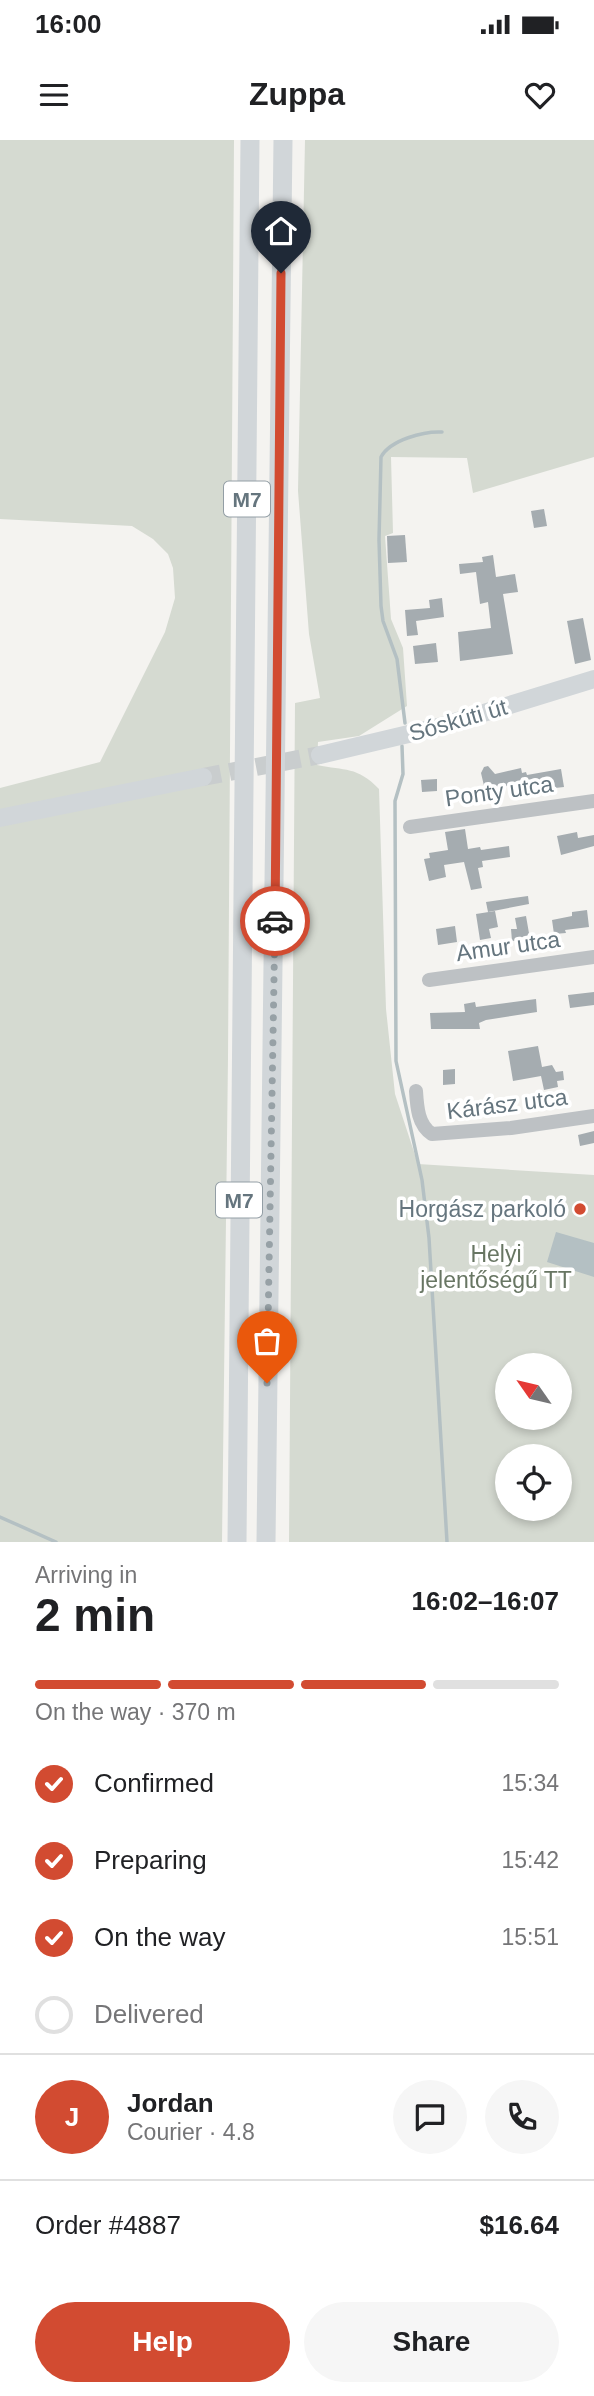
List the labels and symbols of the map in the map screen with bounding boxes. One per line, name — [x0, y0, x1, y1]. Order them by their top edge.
pin — [251, 201, 311, 273]
road number: M7 — [224, 482, 270, 516]
street label: Sóskúti út — [406, 693, 511, 746]
street label: Ponty utca — [443, 771, 555, 811]
courier — [240, 886, 310, 956]
street label: Amur utca — [454, 926, 562, 966]
street label: Kárász utca — [445, 1084, 569, 1124]
road number: M7 — [216, 1182, 262, 1218]
place label: Horgász parkoló — [399, 1196, 566, 1222]
marker: Horgász parkoló — [572, 1201, 588, 1217]
park label: Helyi jelentőségű TT — [419, 1241, 572, 1293]
pin — [237, 1311, 297, 1383]
north arrow — [495, 1353, 572, 1430]

